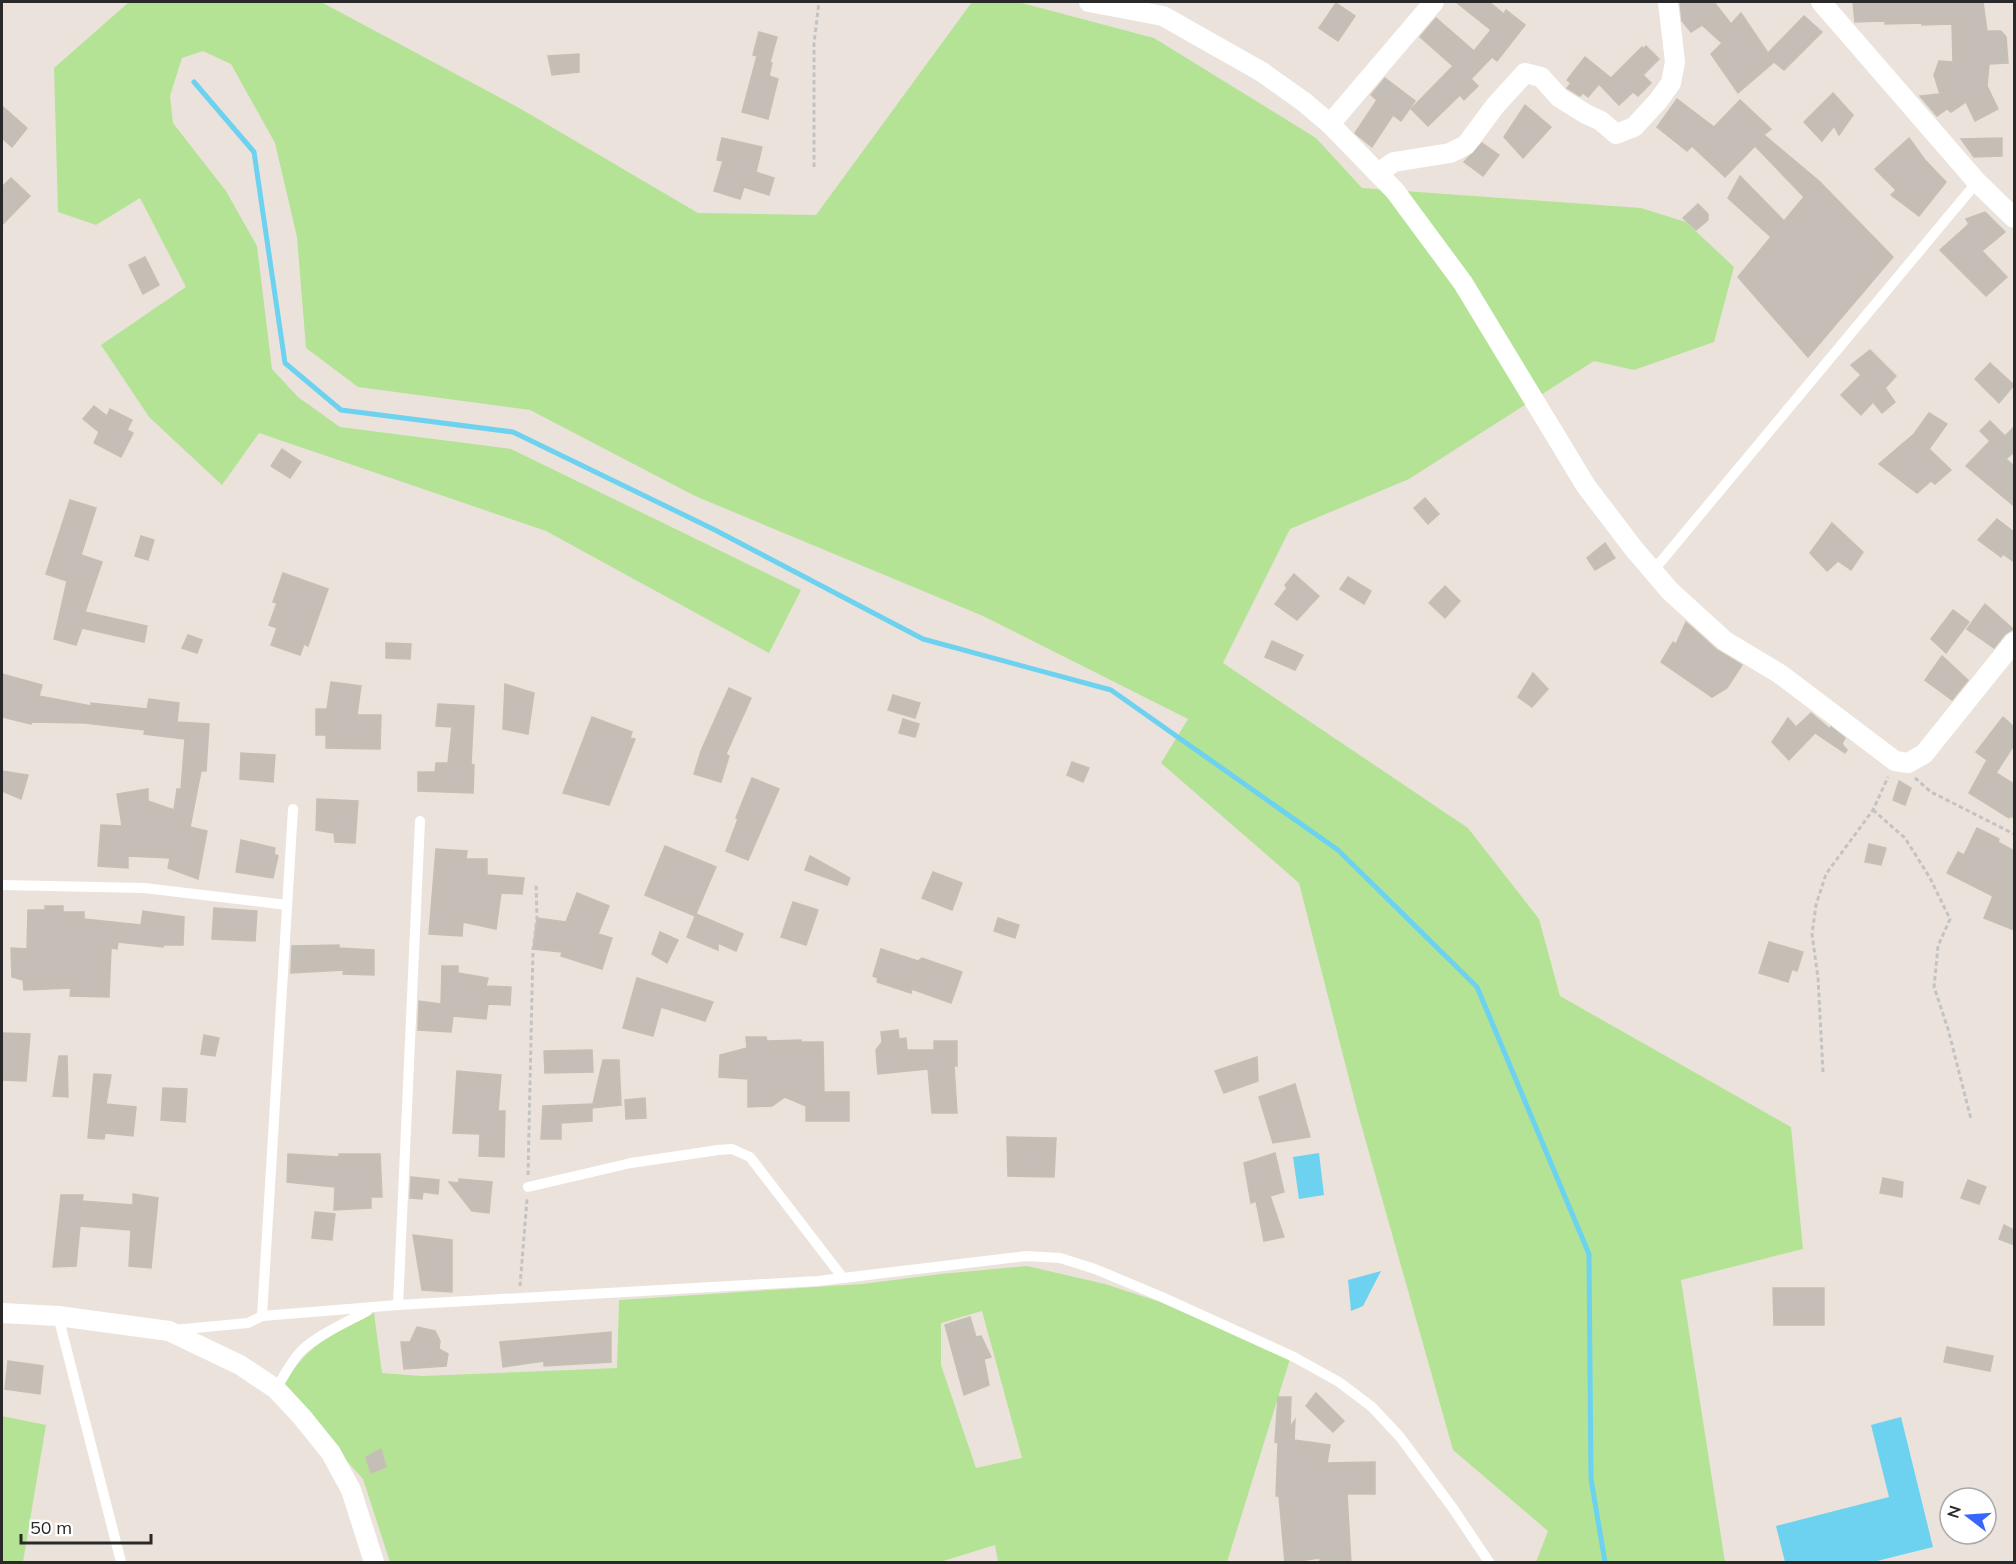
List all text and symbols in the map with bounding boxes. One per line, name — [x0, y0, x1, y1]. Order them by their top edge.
north arrow — [1938, 1486, 1998, 1546]
text: N — [1942, 1503, 1965, 1520]
scale bar — [21, 1507, 152, 1545]
text: 50 m — [30, 1516, 72, 1539]

